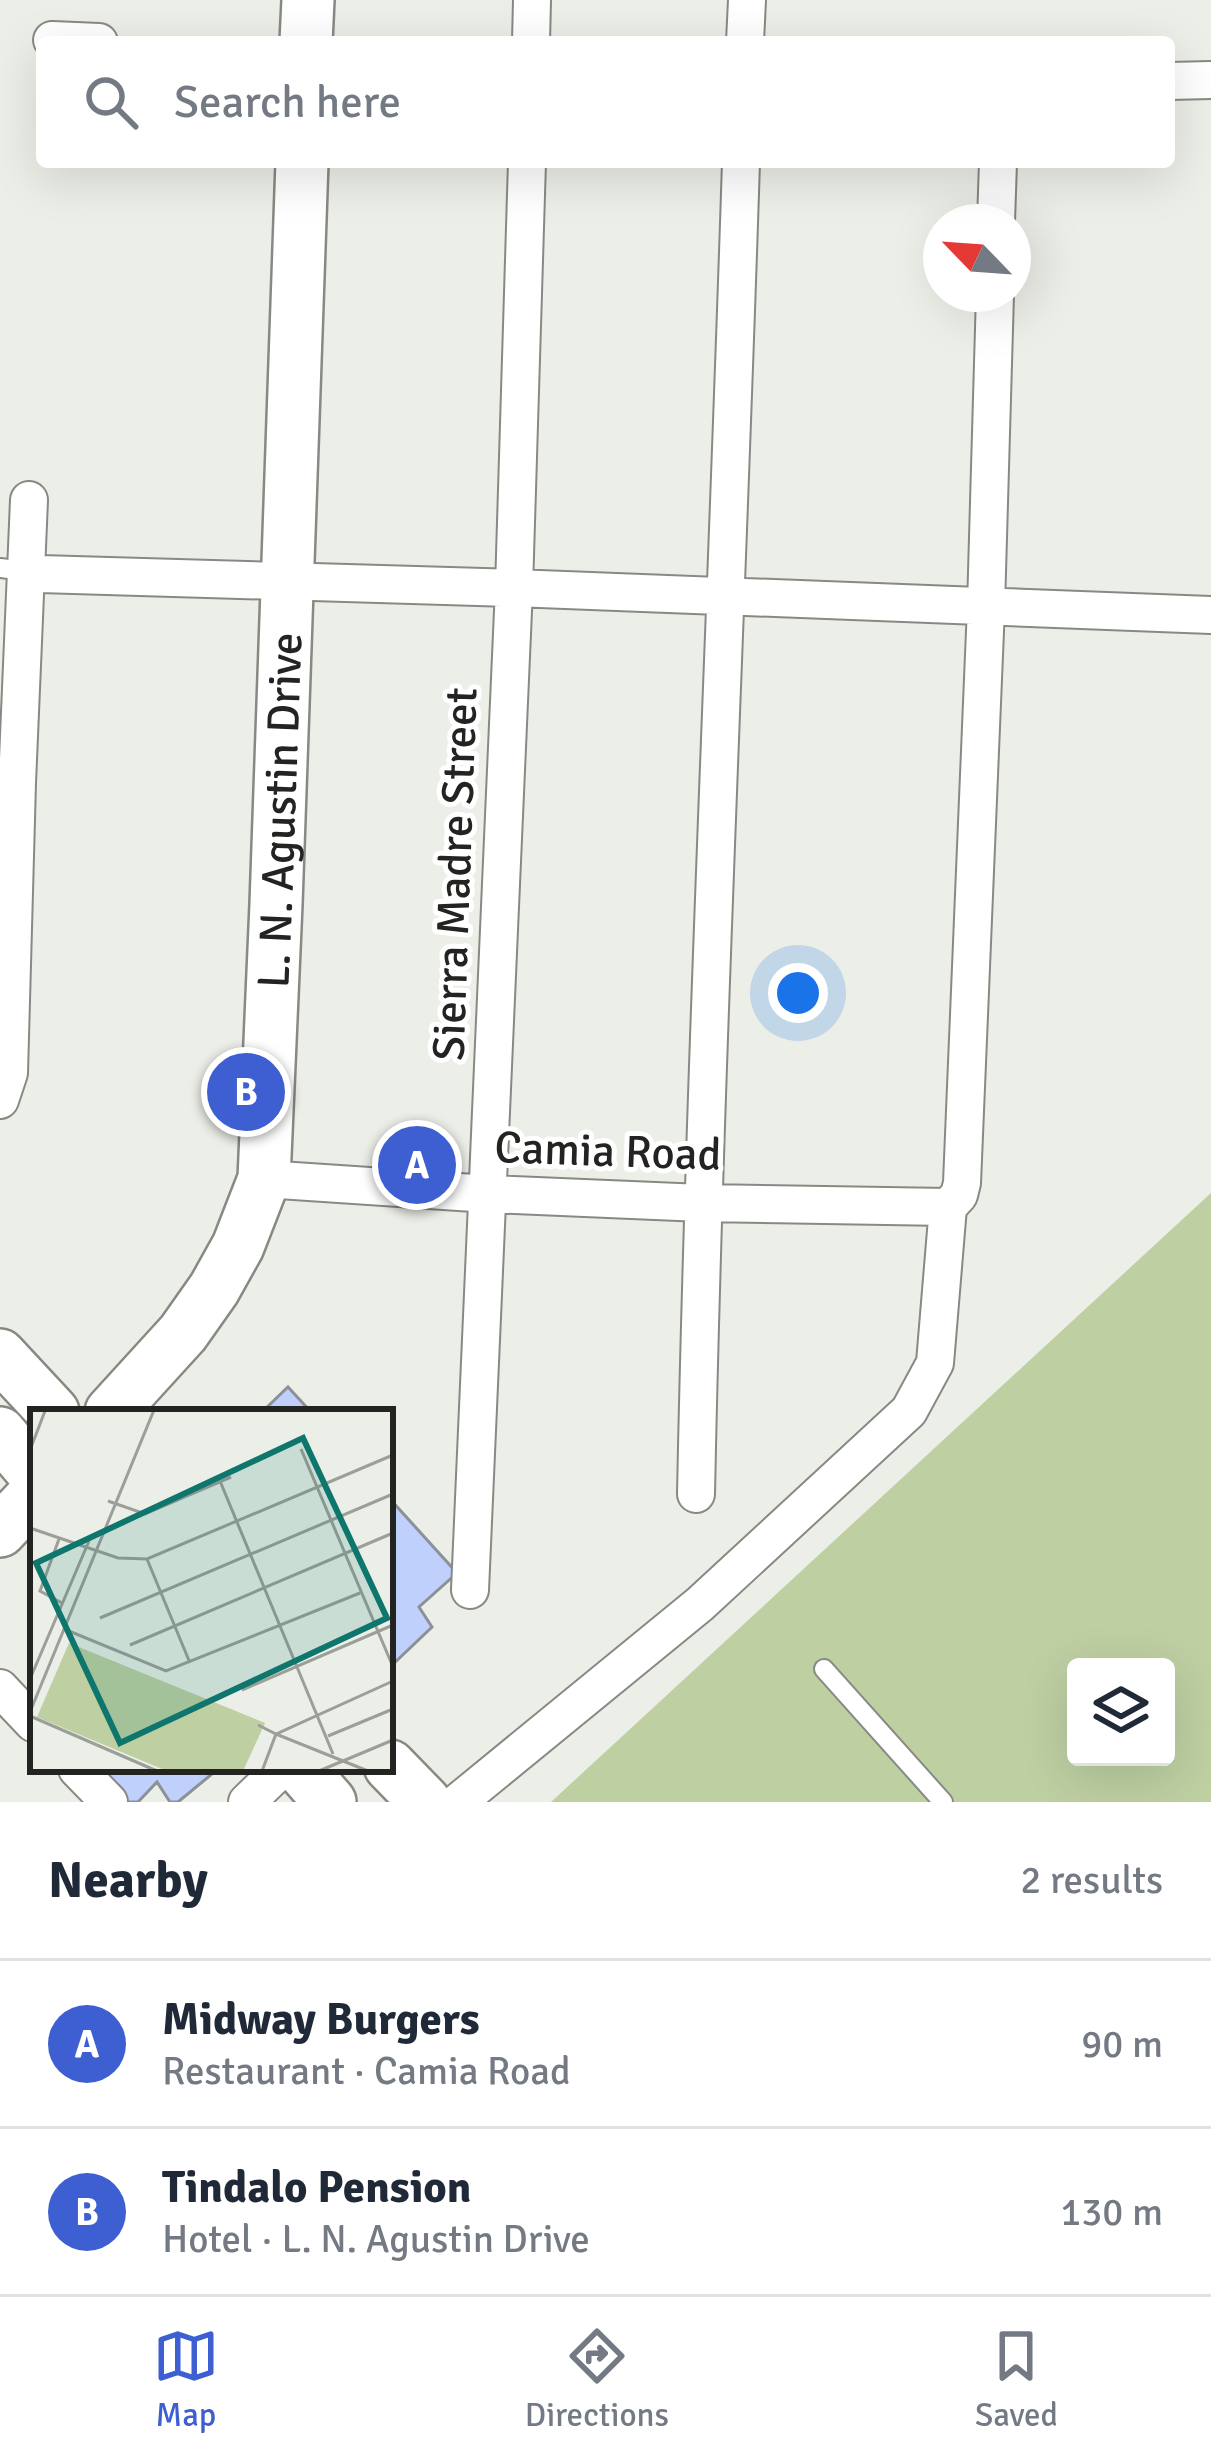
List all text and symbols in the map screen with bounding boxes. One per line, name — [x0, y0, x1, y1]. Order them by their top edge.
search box — [36, 36, 1175, 168]
icon: search — [78, 69, 144, 135]
text: Search here — [174, 75, 401, 130]
north arrow — [923, 204, 1031, 312]
street label: L. N. Agustin Drive — [246, 631, 315, 989]
street label: Sierra Madre Street — [421, 686, 489, 1062]
your location — [768, 963, 828, 1023]
pin: B — [207, 1047, 285, 1137]
pin: A — [378, 1120, 456, 1210]
street label: Camia Road — [494, 1120, 722, 1183]
inset map — [30, 1409, 393, 1772]
map controls — [1067, 1658, 1175, 1766]
button: layers — [1067, 1658, 1175, 1766]
text: Nearby — [48, 1849, 208, 1912]
text: 2 results — [1020, 1856, 1163, 1904]
text: Midway Burgers — [162, 1992, 480, 2047]
text: A — [75, 2020, 99, 2068]
text: 90 m — [1081, 2020, 1163, 2068]
text: Restaurant · Camia Road — [162, 2047, 571, 2095]
text: Tindalo Pension — [162, 2160, 471, 2215]
text: B — [75, 2188, 99, 2236]
text: 130 m — [1060, 2188, 1163, 2236]
text: Hotel · L. N. Agustin Drive — [162, 2215, 590, 2263]
tab: Map — [153, 2323, 219, 2436]
tab: Directions — [525, 2323, 669, 2436]
tab: Saved — [975, 2323, 1058, 2436]

